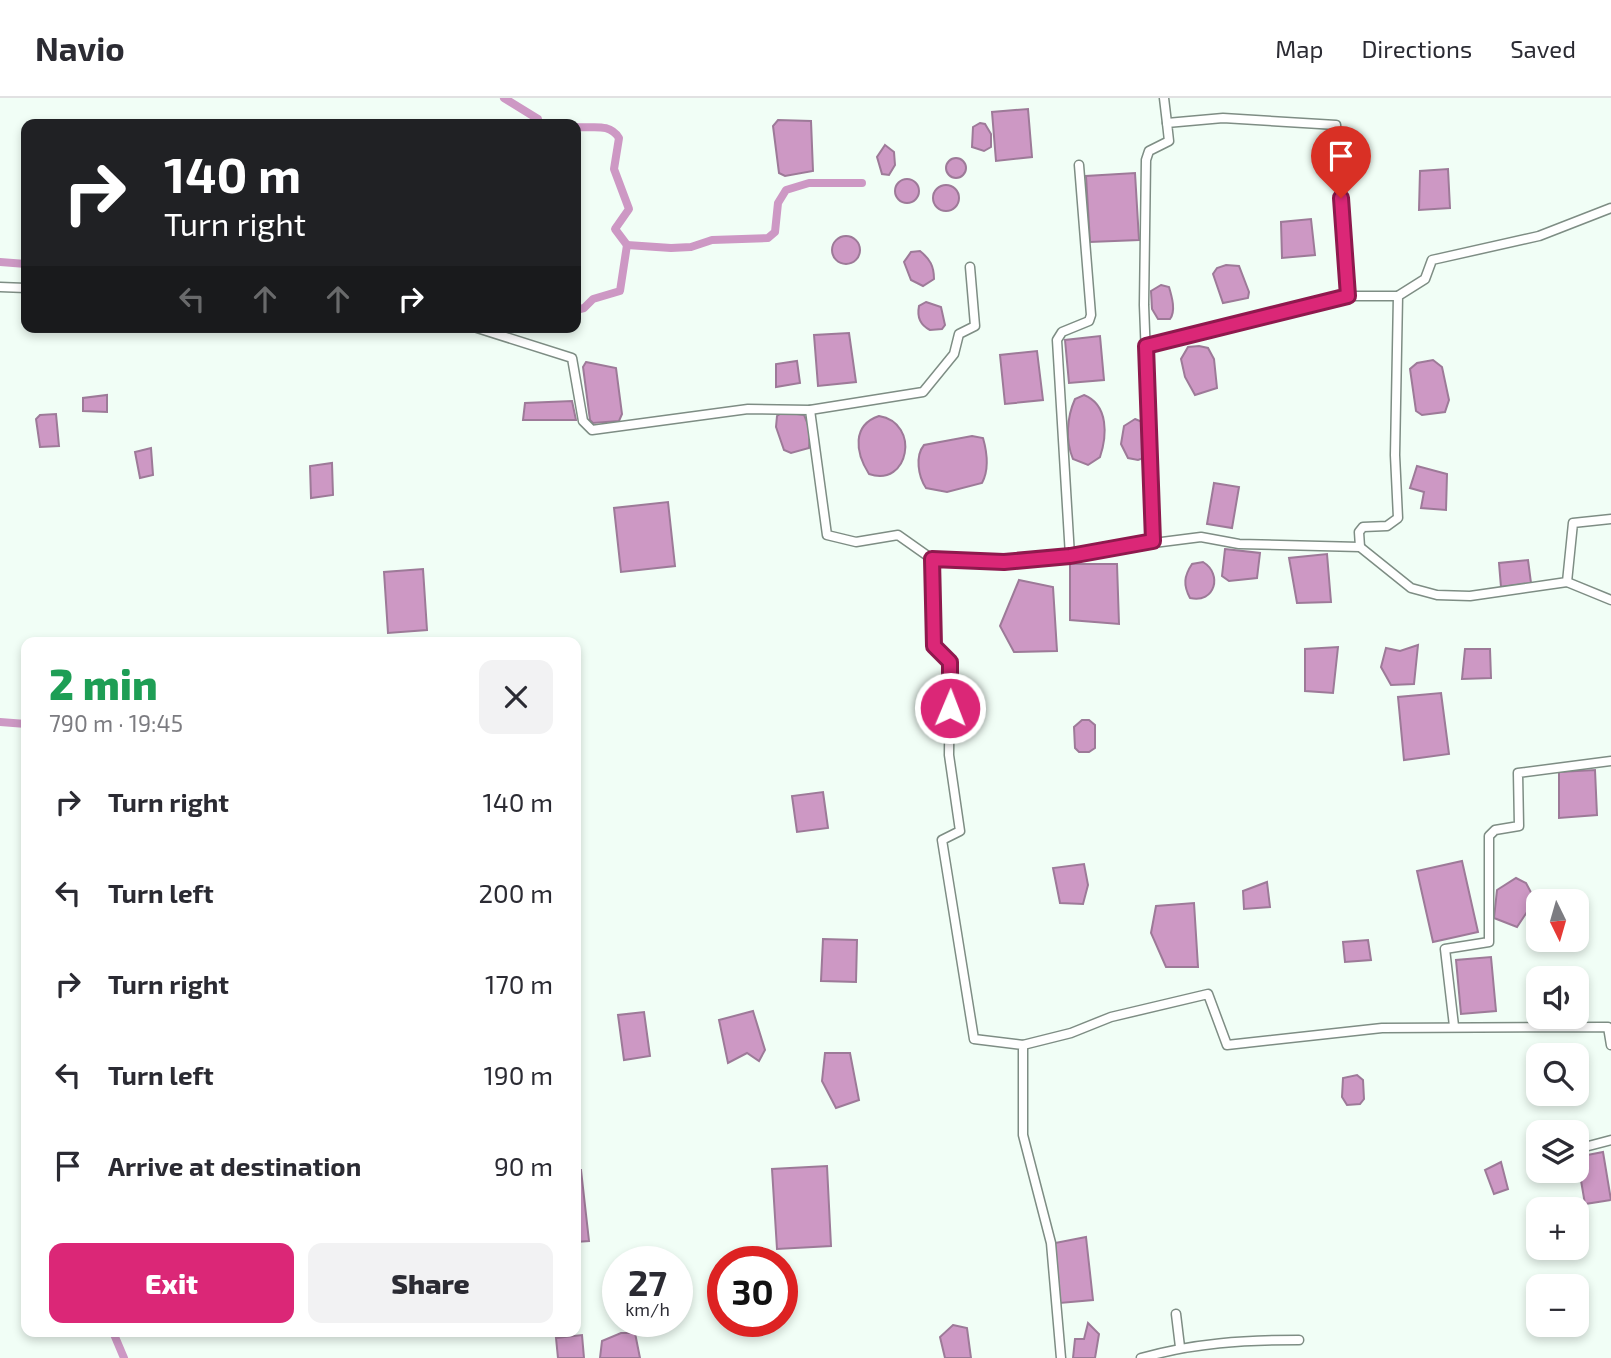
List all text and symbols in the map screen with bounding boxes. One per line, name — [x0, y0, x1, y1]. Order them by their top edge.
text: Navio — [35, 28, 125, 68]
text: Map — [1275, 34, 1323, 63]
text: Directions — [1361, 34, 1472, 63]
text: Saved — [1510, 34, 1576, 63]
pin — [1311, 126, 1371, 198]
icon: arrive — [1322, 137, 1360, 175]
text: 140 m — [164, 144, 301, 203]
icon: right — [49, 147, 140, 238]
text: Turn right — [164, 204, 306, 242]
icon: left — [173, 280, 211, 318]
icon: ahead — [246, 280, 284, 318]
icon: ahead — [319, 280, 357, 318]
icon: right — [392, 280, 430, 318]
text: 2 min — [49, 658, 158, 708]
button: close — [479, 660, 553, 734]
position arrow — [913, 671, 987, 745]
text: 790 m · 19:45 — [49, 709, 183, 737]
icon: right — [49, 783, 87, 821]
text: Turn right — [108, 786, 229, 817]
text: 140 m — [482, 786, 553, 817]
icon: left — [49, 874, 87, 912]
text: Turn left — [108, 877, 214, 908]
text: 200 m — [478, 877, 553, 908]
north arrow — [1526, 889, 1589, 952]
map controls — [1526, 889, 1589, 1337]
icon: right — [49, 965, 87, 1003]
button: sound — [1526, 966, 1589, 1029]
text: Turn right — [108, 968, 229, 999]
text: 170 m — [485, 968, 553, 999]
button: search — [1526, 1043, 1589, 1106]
icon: left — [49, 1056, 87, 1094]
text: Turn left — [108, 1059, 214, 1090]
text: 190 m — [484, 1059, 553, 1090]
button: layers — [1526, 1120, 1589, 1183]
icon: arrive — [49, 1147, 87, 1185]
text: Arrive at destination — [108, 1150, 361, 1181]
text: 90 m — [494, 1150, 553, 1181]
button: + — [1526, 1197, 1589, 1260]
button: Exit — [49, 1243, 294, 1323]
button: Share — [308, 1243, 553, 1323]
speed limit sign: 30 — [707, 1246, 798, 1337]
text: 27 — [628, 1261, 667, 1303]
button: − — [1526, 1274, 1589, 1337]
text: km/h — [625, 1298, 670, 1320]

